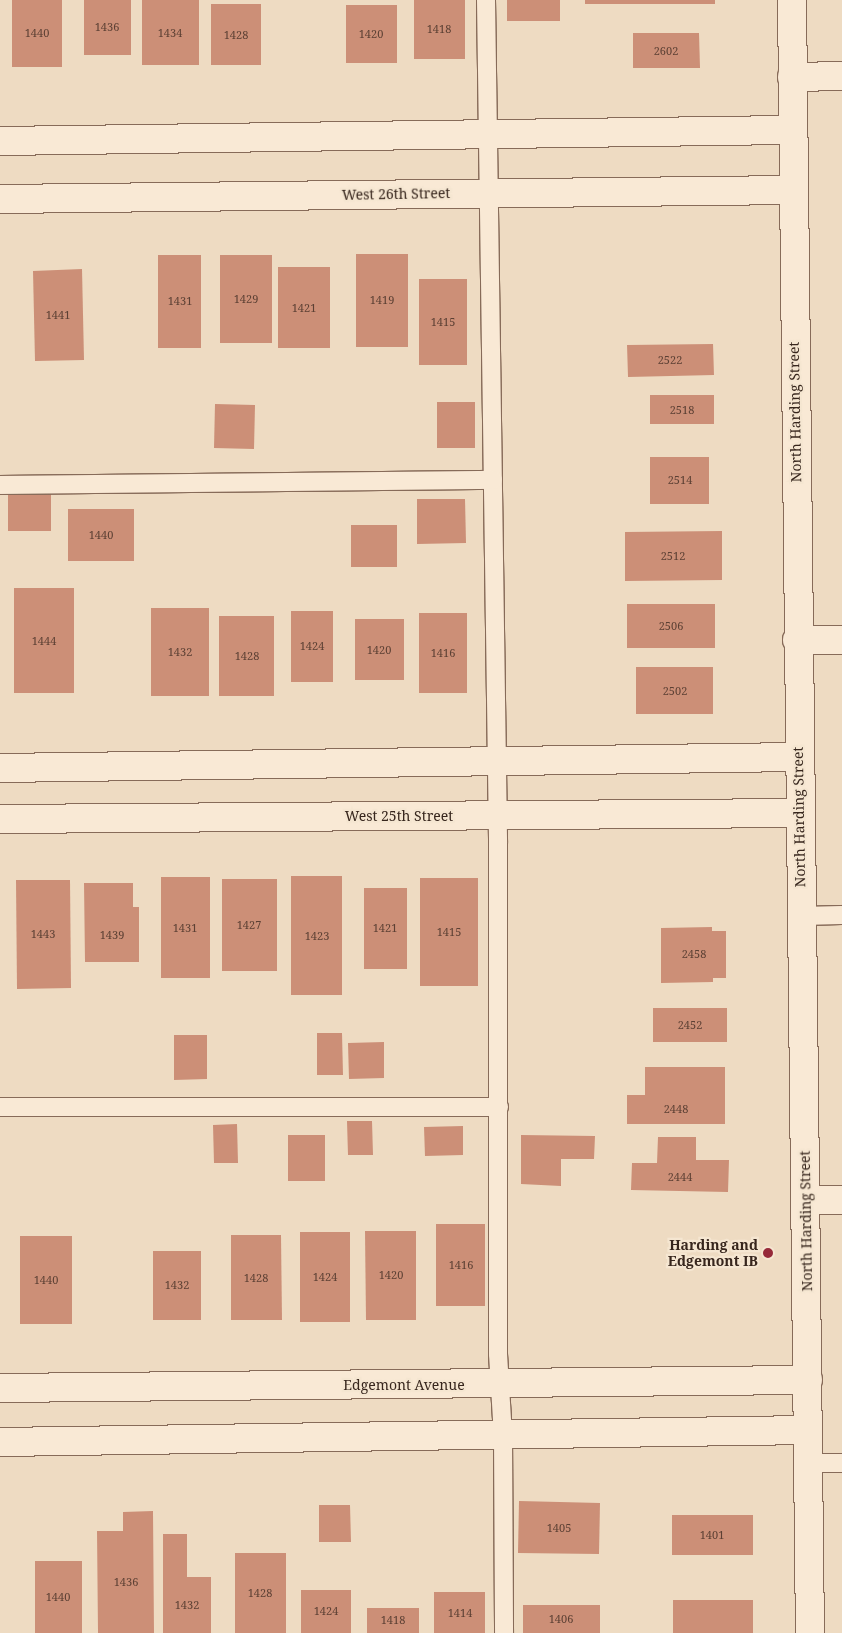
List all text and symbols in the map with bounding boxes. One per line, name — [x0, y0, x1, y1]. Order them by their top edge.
house number: 1436 — [95, 20, 119, 34]
house number: 1418 — [427, 22, 451, 36]
house number: 1440 — [25, 26, 49, 40]
house number: 1434 — [158, 26, 182, 40]
house number: 1420 — [359, 27, 383, 41]
house number: 1428 — [224, 28, 248, 42]
house number: 2602 — [654, 44, 678, 58]
street label: West 26th Street — [342, 185, 450, 203]
house number: 1429 — [234, 292, 258, 306]
house number: 1419 — [370, 293, 394, 307]
house number: 1431 — [168, 294, 192, 308]
house number: 1421 — [292, 301, 316, 315]
house number: 1441 — [46, 308, 70, 322]
house number: 1415 — [431, 315, 455, 329]
street label: North Harding Street — [785, 342, 805, 482]
house number: 2522 — [658, 353, 682, 367]
house number: 2518 — [670, 403, 694, 417]
house number: 2514 — [668, 473, 692, 487]
house number: 1440 — [89, 528, 113, 542]
house number: 2512 — [661, 549, 685, 563]
house number: 2506 — [659, 619, 683, 633]
house number: 1444 — [32, 634, 56, 648]
house number: 1424 — [300, 639, 324, 653]
house number: 1420 — [367, 643, 391, 657]
house number: 1432 — [168, 645, 192, 659]
house number: 1416 — [431, 646, 455, 660]
house number: 1428 — [235, 649, 259, 663]
house number: 2502 — [663, 684, 687, 698]
street label: North Harding Street — [789, 747, 809, 887]
street label: West 25th Street — [345, 808, 453, 824]
house number: 1427 — [237, 918, 261, 932]
house number: 1431 — [173, 921, 197, 935]
house number: 1421 — [373, 921, 397, 935]
house number: 1415 — [437, 925, 461, 939]
house number: 1443 — [31, 927, 55, 941]
house number: 1439 — [100, 928, 124, 942]
house number: 1423 — [305, 929, 329, 943]
house number: 2458 — [682, 947, 706, 961]
house number: 2452 — [678, 1018, 702, 1032]
house number: 2448 — [664, 1102, 688, 1116]
street label: North Harding Street — [796, 1151, 816, 1291]
house number: 2444 — [668, 1170, 692, 1184]
place label: Harding and Edgemont IB — [668, 1237, 758, 1270]
marker: Harding and Edgemont IB — [762, 1247, 774, 1259]
house number: 1416 — [449, 1258, 473, 1272]
house number: 1420 — [379, 1268, 403, 1282]
house number: 1424 — [313, 1270, 337, 1284]
house number: 1428 — [244, 1271, 268, 1285]
house number: 1440 — [34, 1273, 58, 1287]
house number: 1432 — [165, 1278, 189, 1292]
street label: Edgemont Avenue — [343, 1377, 465, 1393]
house number: 1405 — [547, 1521, 571, 1535]
house number: 1401 — [700, 1528, 724, 1542]
house number: 1436 — [114, 1575, 138, 1589]
house number: 1428 — [248, 1586, 272, 1600]
house number: 1440 — [46, 1590, 70, 1604]
house number: 1432 — [175, 1598, 199, 1612]
house number: 1424 — [314, 1604, 338, 1618]
house number: 1414 — [448, 1606, 472, 1620]
house number: 1406 — [549, 1612, 573, 1626]
house number: 1418 — [381, 1613, 405, 1627]

